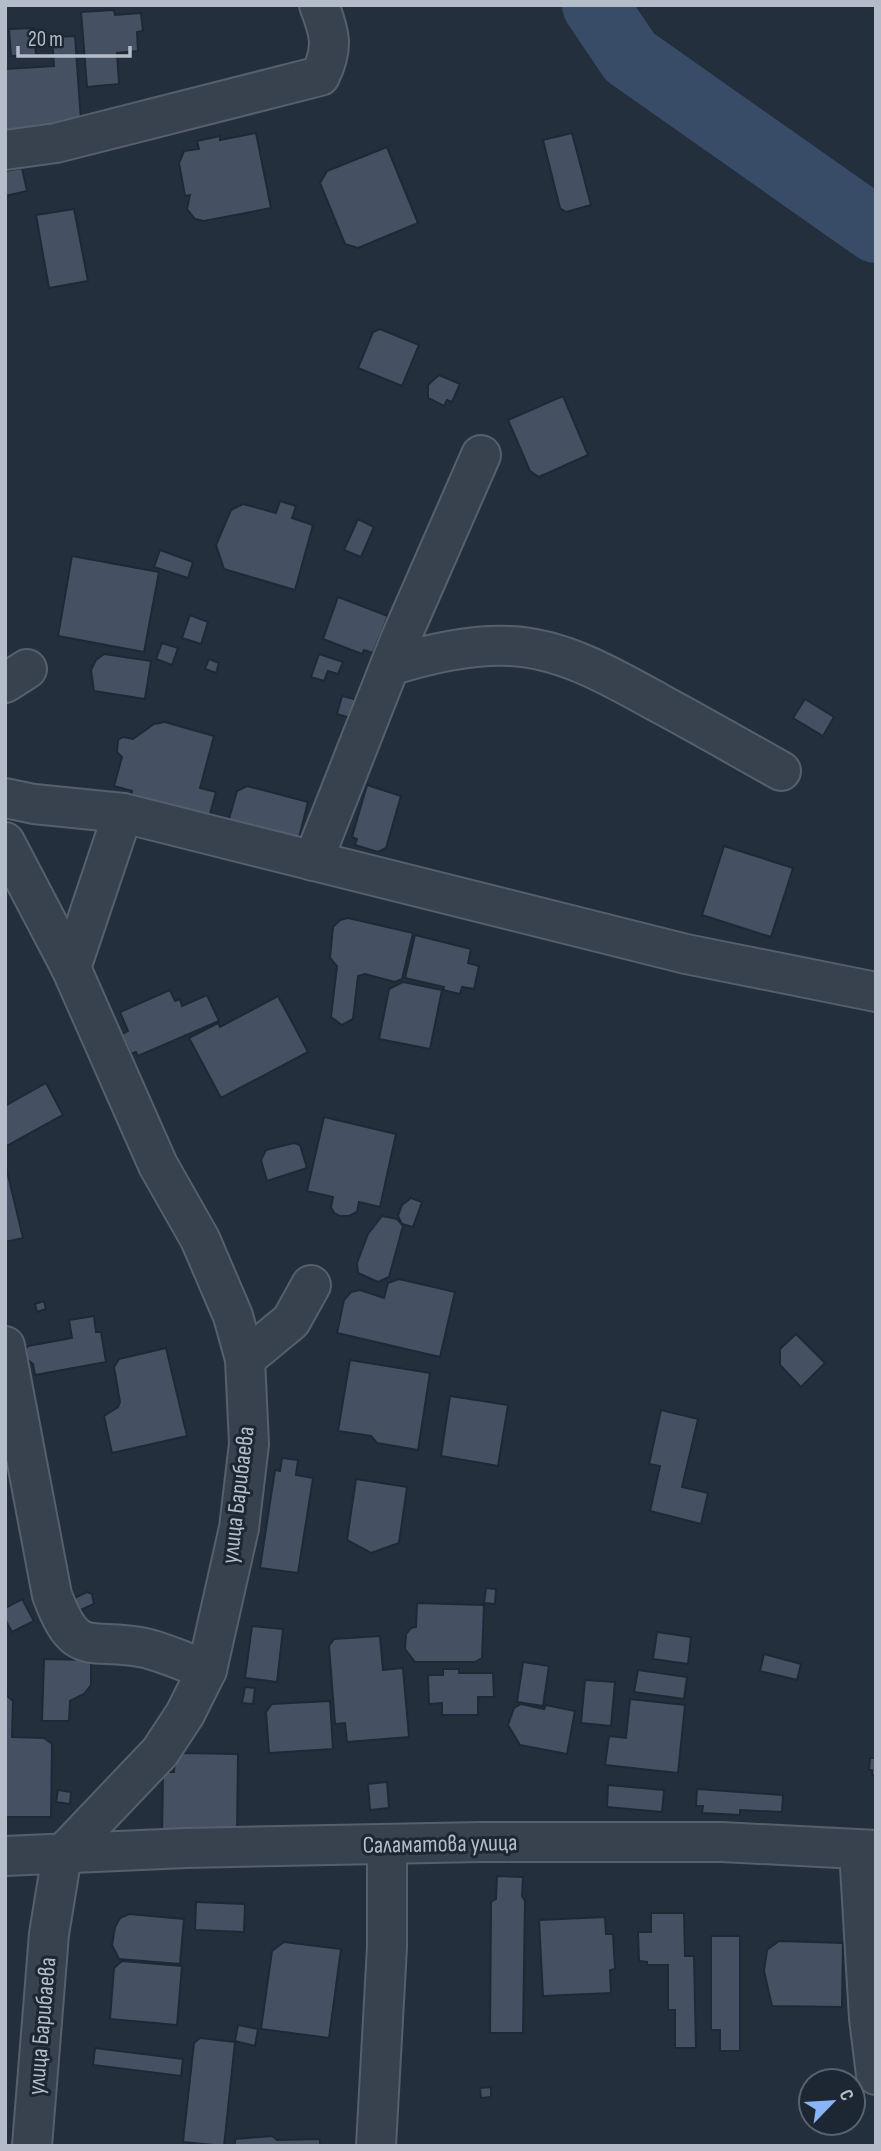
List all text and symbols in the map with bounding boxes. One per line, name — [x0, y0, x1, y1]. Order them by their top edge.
scale bar — [18, 14, 130, 58]
text: 20 m — [28, 27, 63, 52]
street label: улица Барибаева — [215, 1425, 261, 1565]
street label: Саламатова улица — [362, 1828, 518, 1860]
street label: улица Барибаева — [22, 1956, 62, 2096]
north arrow — [797, 2067, 867, 2137]
text: С — [834, 2086, 859, 2105]

